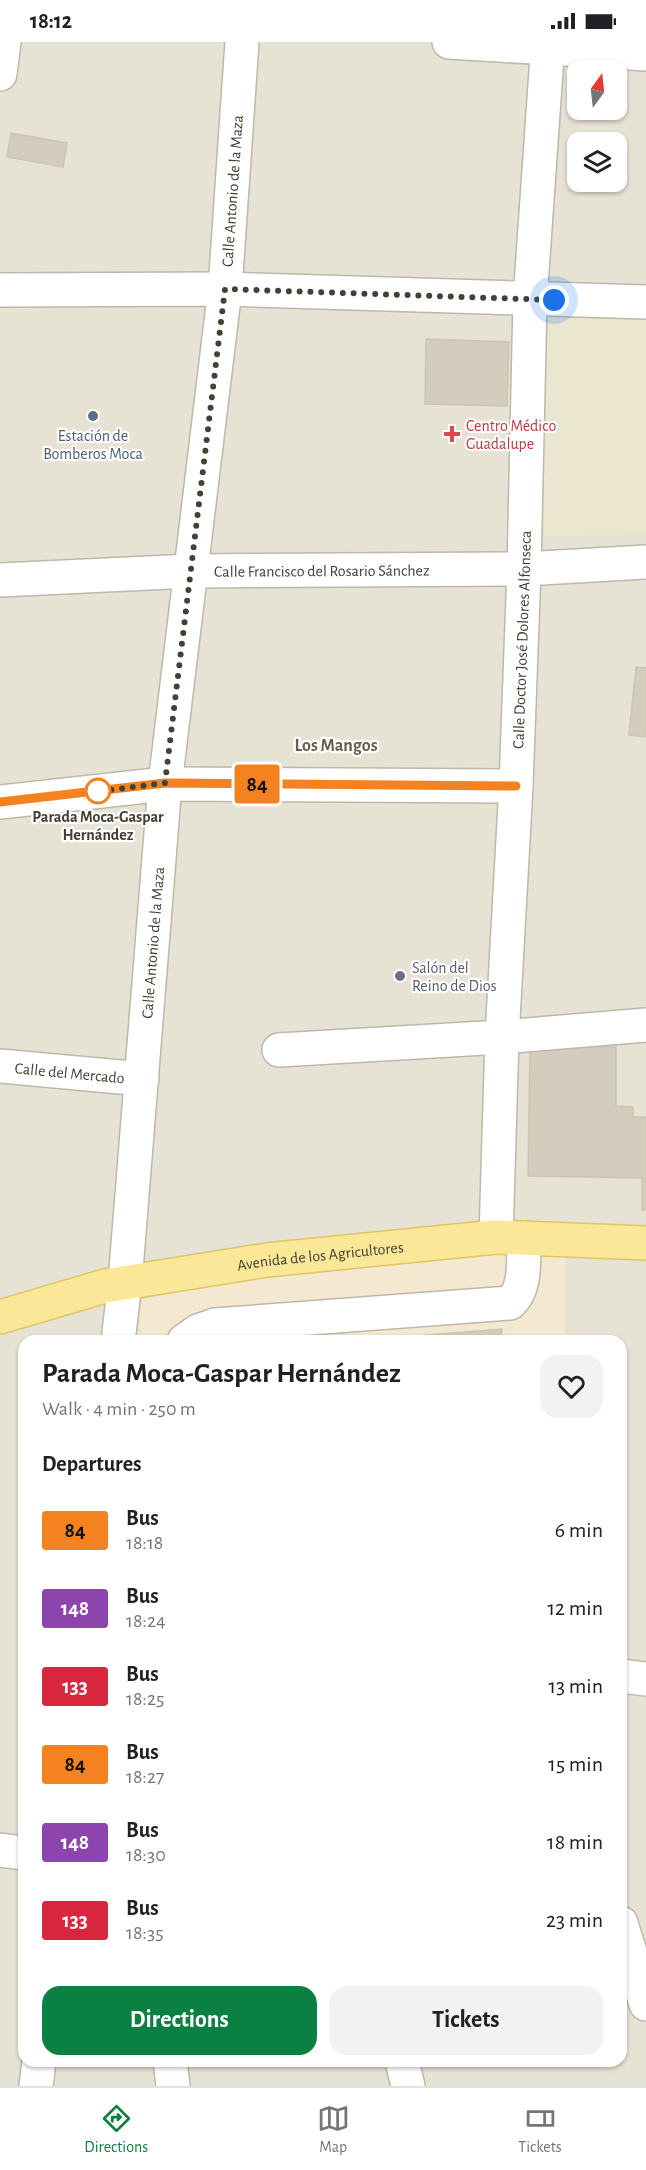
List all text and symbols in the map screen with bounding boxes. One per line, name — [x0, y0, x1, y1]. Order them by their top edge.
text: 18:12 — [30, 10, 72, 32]
north arrow — [567, 60, 627, 120]
map controls — [567, 60, 627, 192]
street label: Calle Antonio de la Maza — [220, 114, 246, 268]
button: layers — [567, 132, 627, 192]
your location — [539, 285, 569, 315]
marker: Estación de Bomberos Moca — [86, 409, 100, 423]
place label: Centro Médico Guadalupe — [466, 418, 556, 452]
marker: Centro Médico Guadalupe — [443, 425, 461, 443]
place label: Estación de Bomberos Moca — [43, 428, 143, 462]
street label: Calle Doctor José Dolores Alfonseca — [510, 530, 534, 749]
street label: Calle Francisco del Rosario Sánchez — [214, 563, 430, 580]
district label: Los Mangos — [294, 737, 378, 755]
line badge: 84 — [230, 764, 284, 804]
text: 84 — [247, 774, 267, 795]
marker: Parada Moca-Gaspar Hernández — [85, 778, 111, 804]
place label: Parada Moca-Gaspar Hernández — [32, 809, 164, 843]
street label: Calle Antonio de la Maza — [139, 866, 167, 1019]
place label: Salón del Reino de Dios — [412, 960, 497, 994]
marker: Salón del Reino de Dios — [393, 969, 407, 983]
street label: Calle del Mercado — [14, 1060, 125, 1086]
street label: Avenida de los Agricultores — [236, 1239, 405, 1274]
button: heart — [540, 1355, 603, 1418]
text: Parada Moca-Gaspar Hernández — [42, 1360, 401, 1388]
text: Walk · 4 min · 250 m — [42, 1399, 196, 1419]
text: Departures — [42, 1453, 142, 1475]
text: Bus — [126, 1507, 159, 1529]
text: 6 min — [555, 1519, 603, 1541]
text: 84 — [65, 1520, 85, 1541]
text: 18:18 — [126, 1533, 163, 1553]
text: Bus — [126, 1585, 159, 1607]
text: 12 min — [548, 1597, 603, 1619]
text: 148 — [61, 1598, 89, 1619]
text: 18:24 — [126, 1611, 166, 1631]
text: Bus — [126, 1663, 159, 1685]
text: 13 min — [548, 1675, 603, 1697]
text: 133 — [62, 1676, 88, 1697]
text: 18:25 — [126, 1689, 164, 1709]
text: Bus — [126, 1741, 159, 1763]
text: 15 min — [548, 1753, 603, 1775]
text: 84 — [65, 1754, 85, 1775]
text: 18:27 — [126, 1767, 164, 1787]
text: Bus — [126, 1819, 159, 1841]
text: 18 min — [547, 1831, 603, 1853]
text: 148 — [61, 1832, 89, 1853]
text: 18:30 — [126, 1845, 166, 1865]
text: Bus — [126, 1897, 159, 1919]
text: 23 min — [546, 1909, 603, 1931]
text: 133 — [62, 1910, 88, 1931]
text: 18:35 — [126, 1923, 164, 1943]
button: Directions — [42, 1986, 317, 2055]
button: Tickets — [329, 1986, 603, 2055]
tab: Directions — [84, 2102, 148, 2157]
tab: Map — [317, 2102, 350, 2157]
tab: Tickets — [518, 2102, 562, 2157]

